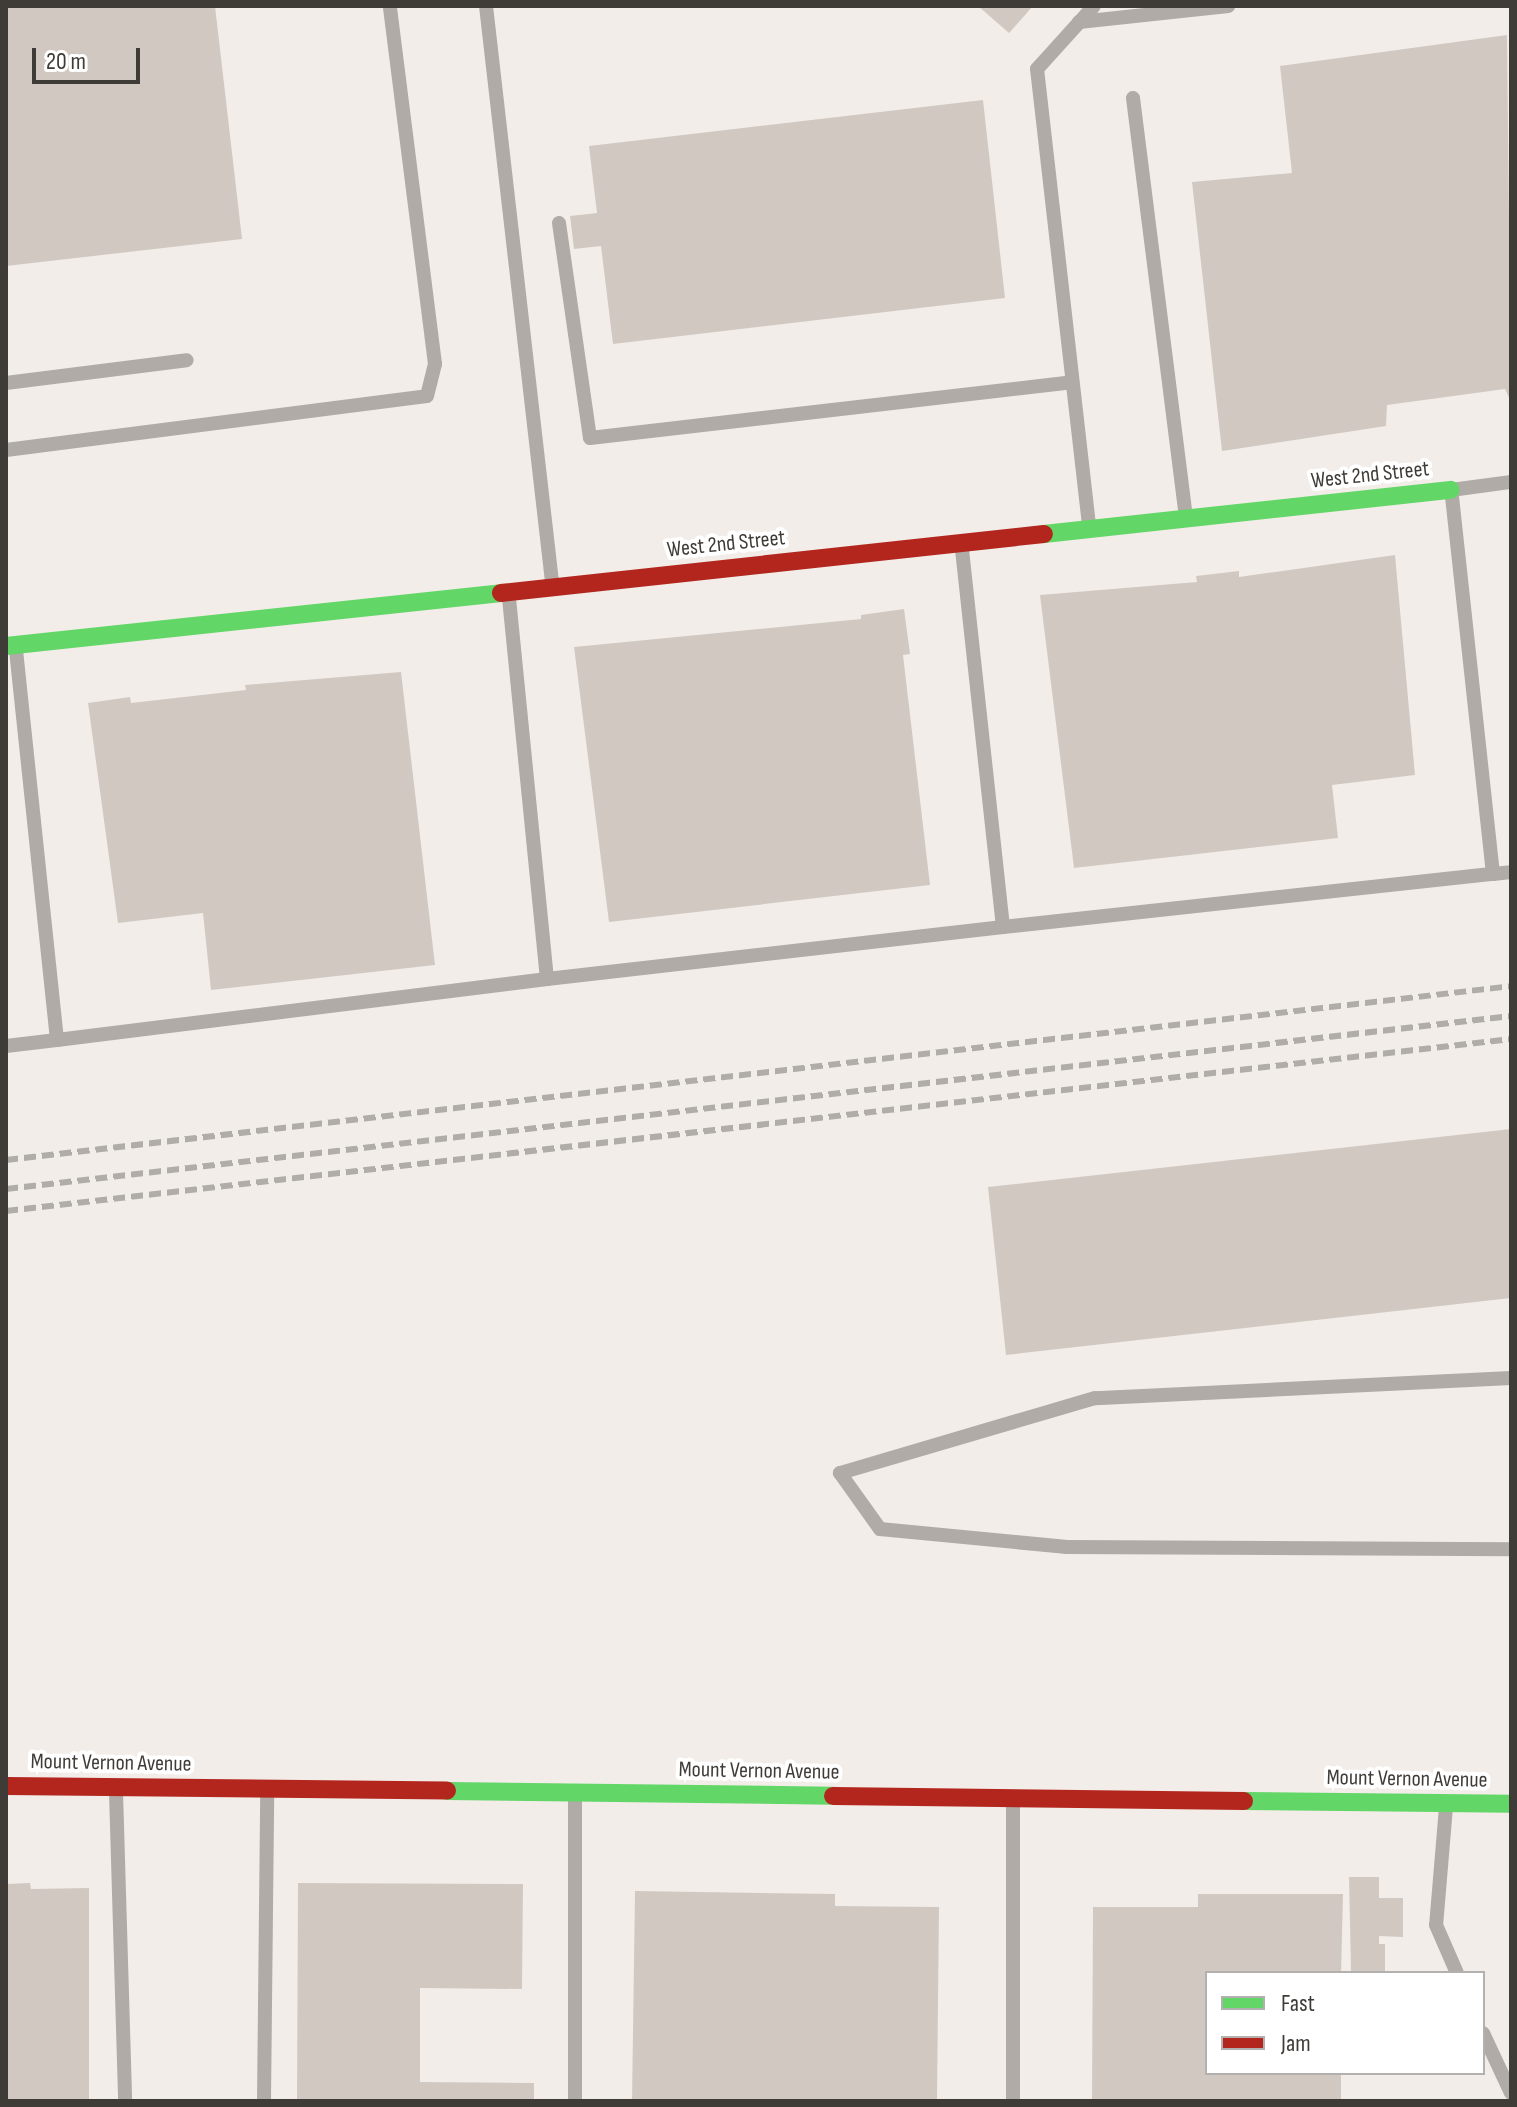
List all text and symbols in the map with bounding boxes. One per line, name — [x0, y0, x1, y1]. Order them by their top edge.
scale bar — [36, 32, 144, 82]
text: 20 m — [46, 47, 86, 76]
street label: West 2nd Street — [1310, 456, 1430, 494]
street label: West 2nd Street — [666, 525, 786, 563]
street label: Mount Vernon Avenue — [30, 1748, 192, 1778]
street label: Mount Vernon Avenue — [678, 1756, 840, 1786]
street label: Mount Vernon Avenue — [1326, 1764, 1488, 1794]
legend — [1205, 1971, 1485, 2075]
text: Fast — [1281, 1989, 1315, 2018]
text: Jam — [1281, 2029, 1311, 2058]

